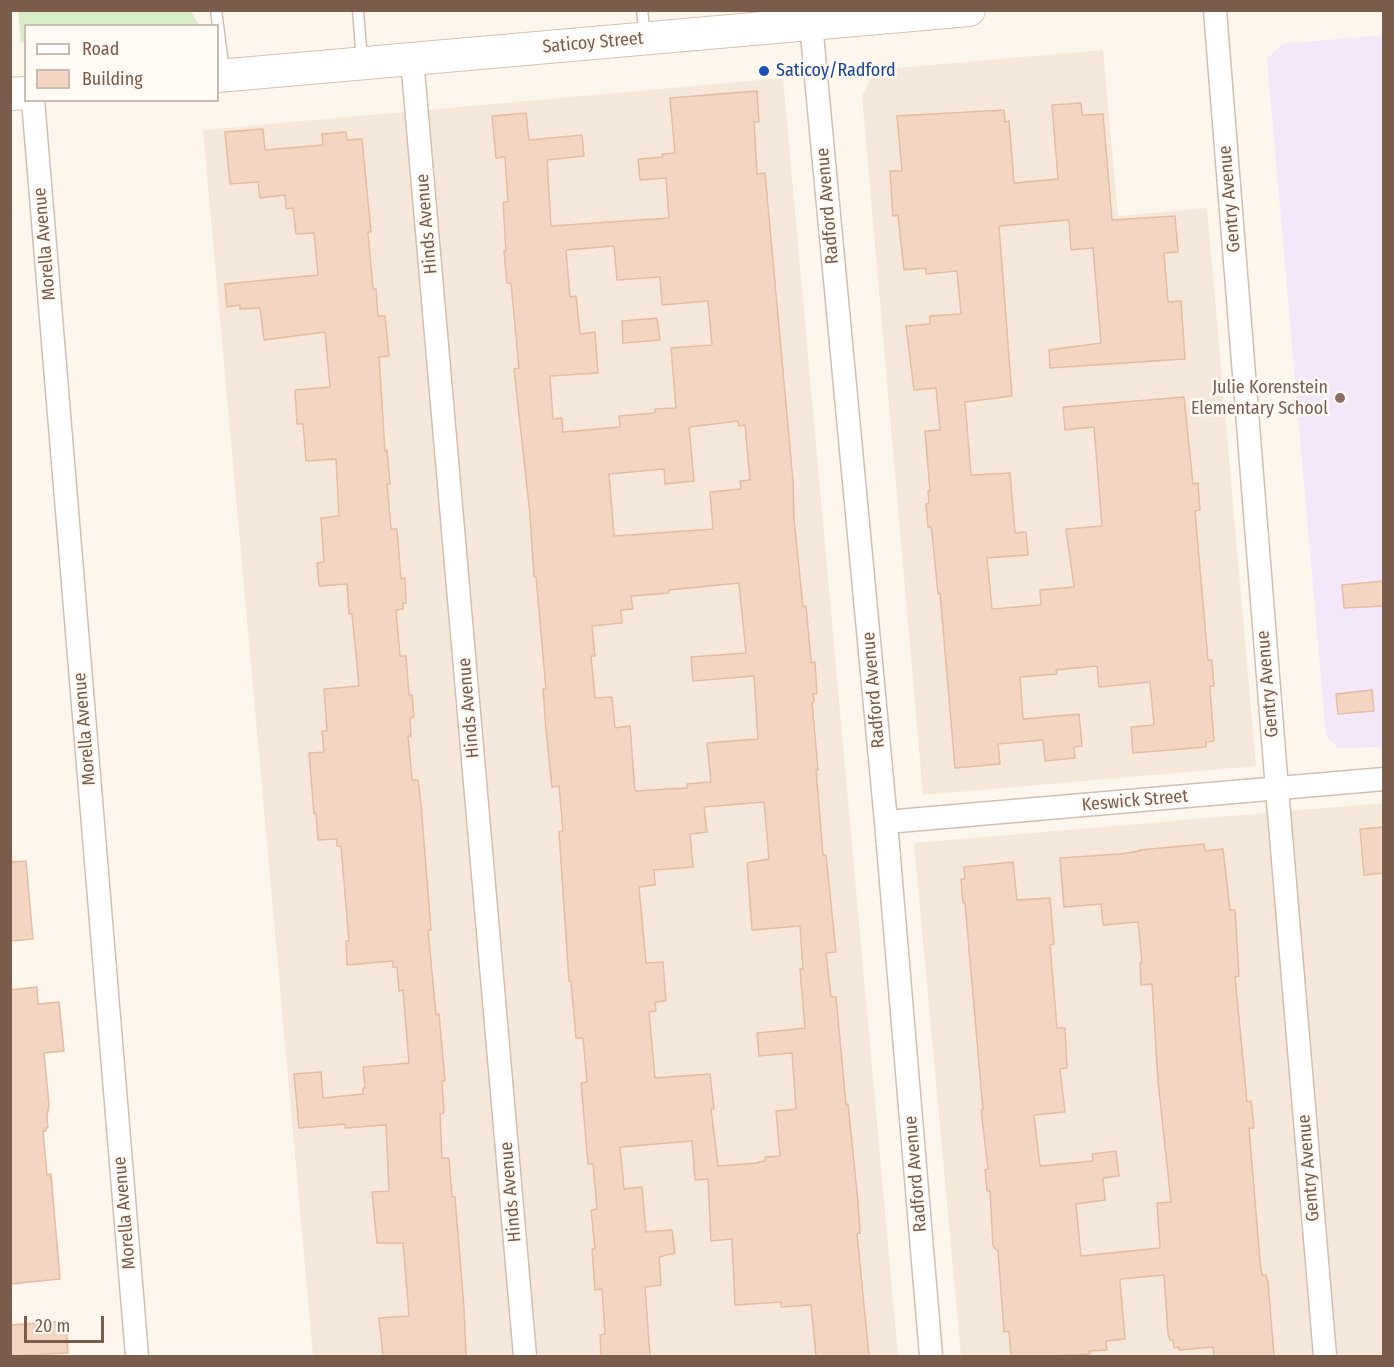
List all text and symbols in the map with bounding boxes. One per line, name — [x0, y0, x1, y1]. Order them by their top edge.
legend — [24, 24, 219, 102]
street label: Saticoy Street — [542, 28, 644, 58]
text: Road — [82, 38, 119, 60]
place label: Saticoy/Radford — [776, 60, 896, 82]
marker: Saticoy/Radford — [757, 64, 771, 78]
text: Building — [82, 68, 143, 90]
street label: Gentry Avenue — [1215, 145, 1245, 253]
street label: Radford Avenue — [812, 147, 844, 265]
street label: Hinds Avenue — [412, 173, 442, 275]
street label: Morella Avenue — [29, 187, 61, 301]
place label: Julie Korenstein Elementary School — [1191, 377, 1328, 420]
marker: Julie Korenstein Elementary School — [1333, 391, 1347, 405]
street label: Gentry Avenue — [1253, 630, 1283, 738]
street label: Radford Avenue — [858, 631, 890, 749]
street label: Hinds Avenue — [454, 657, 484, 759]
street label: Morella Avenue — [69, 672, 101, 786]
street label: Keswick Street — [1081, 786, 1189, 816]
street label: Gentry Avenue — [1294, 1114, 1324, 1222]
street label: Radford Avenue — [900, 1115, 932, 1233]
street label: Hinds Avenue — [496, 1141, 526, 1243]
street label: Morella Avenue — [109, 1156, 141, 1270]
scale bar — [27, 1304, 106, 1342]
text: 20 m — [35, 1315, 70, 1337]

